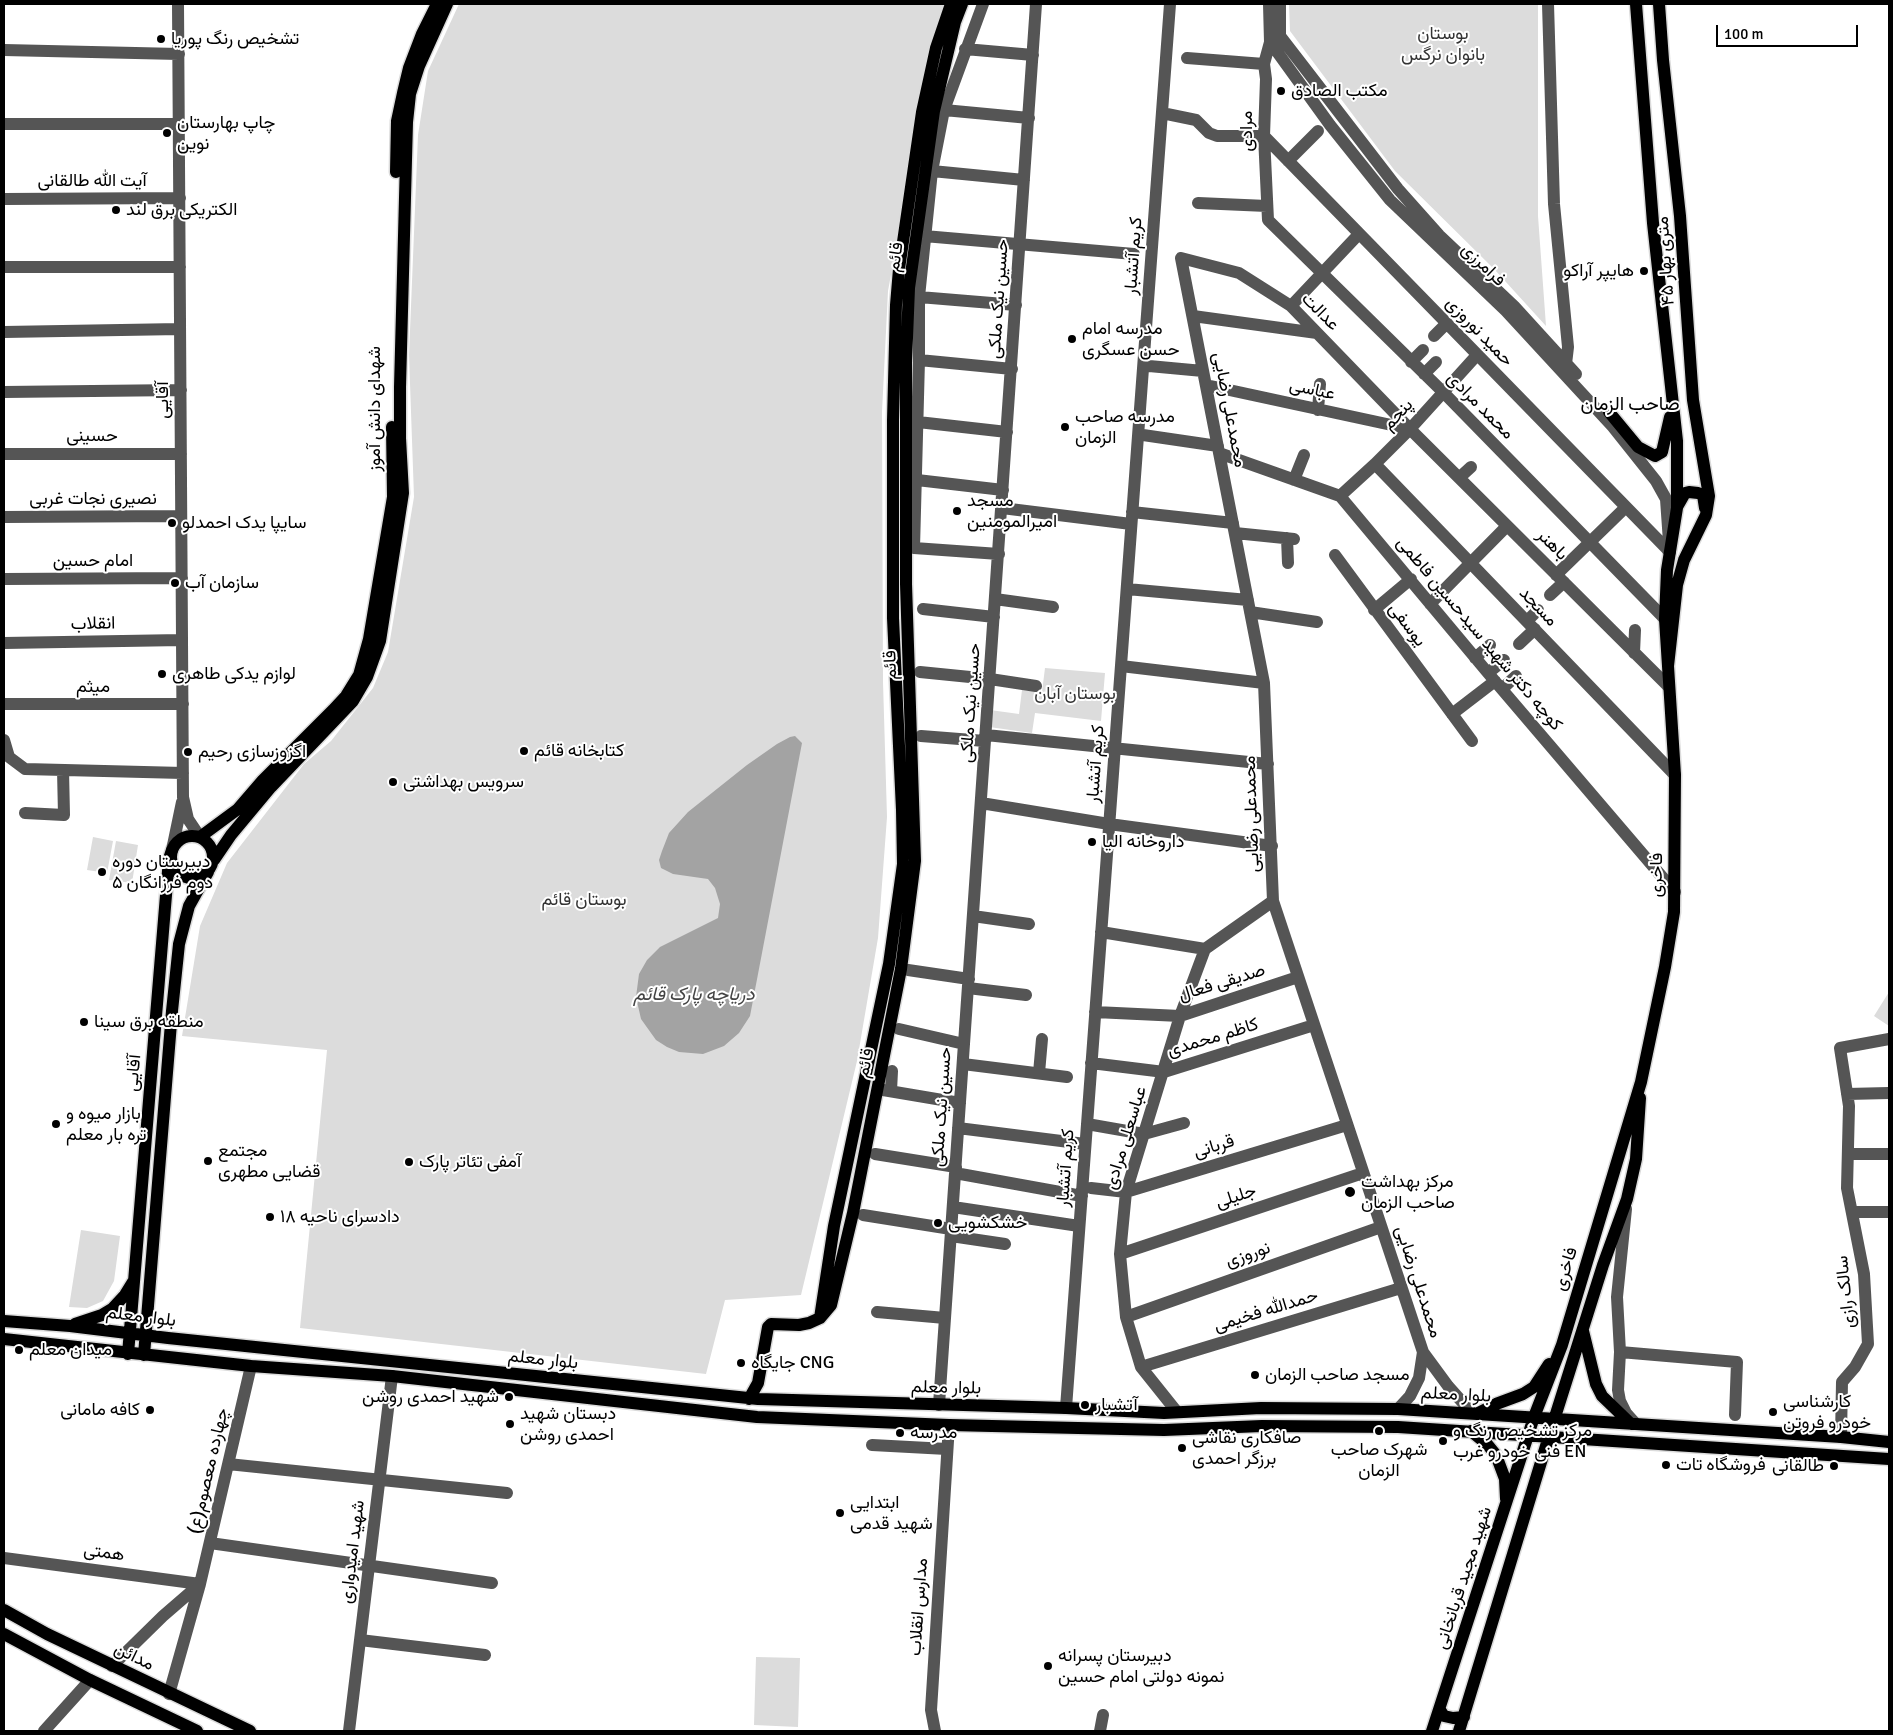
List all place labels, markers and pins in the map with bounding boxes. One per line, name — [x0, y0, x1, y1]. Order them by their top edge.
place label: تشخیص رنگ پوریا — [171, 28, 299, 50]
marker: تشخیص رنگ پوریا — [155, 33, 167, 45]
place label: مکتب الصادق — [1291, 80, 1388, 102]
marker: مکتب الصادق — [1275, 85, 1287, 97]
place label: چاپ بهارستان نوين — [177, 112, 275, 154]
marker: چاپ بهارستان نوين — [161, 127, 173, 139]
place label: الکتریکی برق لند — [126, 199, 237, 221]
marker: الکتریکی برق لند — [110, 204, 122, 216]
place label: هایپر آراکو — [1563, 260, 1634, 282]
marker: هایپر آراکو — [1638, 265, 1650, 277]
place label: مدرسه امام حسن عسگری — [1082, 318, 1180, 360]
marker: مدرسه امام حسن عسگری — [1066, 333, 1078, 345]
place label: مدرسه صاحب الزمان — [1075, 406, 1175, 448]
marker: مدرسه صاحب الزمان — [1059, 421, 1071, 433]
place label: مسجد امیرالمومنین — [967, 490, 1057, 532]
marker: مسجد امیرالمومنین — [951, 505, 963, 517]
place label: سایپا یدک احمدلو — [182, 512, 306, 534]
marker: سایپا یدک احمدلو — [166, 517, 178, 529]
place label: سازمان آب — [185, 572, 259, 594]
marker: سازمان آب — [169, 577, 181, 589]
place label: لوازم یدکی طاهری — [172, 663, 296, 685]
marker: لوازم یدکی طاهری — [156, 668, 168, 680]
place label: کتابخانه قائم — [534, 740, 624, 762]
place label: اگزوزسازی رحیم — [198, 741, 306, 763]
marker: کتابخانه قائم — [518, 745, 530, 757]
marker: اگزوزسازی رحیم — [182, 746, 194, 758]
place label: سرویس بهداشتی — [403, 771, 524, 793]
marker: سرویس بهداشتی — [387, 776, 399, 788]
place label: داروخانه الیا — [1102, 831, 1184, 853]
marker: داروخانه الیا — [1086, 836, 1098, 848]
place label: دبیرستان دوره دوم فرزانگان ۵ — [112, 851, 213, 894]
marker: دبیرستان دوره دوم فرزانگان ۵ — [96, 866, 108, 878]
place label: منطقه برق سینا — [94, 1011, 204, 1033]
marker: منطقه برق سینا — [78, 1016, 90, 1028]
place label: بازار میوه و تره بار معلم — [66, 1103, 147, 1146]
marker: بازار میوه و تره بار معلم — [50, 1118, 62, 1130]
place label: مجتمع قضایی مطهری — [218, 1140, 320, 1182]
place label: آمفی تئاتر پارک — [419, 1151, 521, 1173]
marker: مجتمع قضایی مطهری — [202, 1155, 214, 1167]
marker: آمفی تئاتر پارک — [403, 1156, 415, 1168]
place label: مرکز بهداشت صاحب الزمان — [1361, 1171, 1455, 1214]
marker: مرکز بهداشت صاحب الزمان — [1343, 1185, 1357, 1199]
place label: دادسرای ناحیه ۱۸ — [280, 1206, 400, 1228]
marker: دادسرای ناحیه ۱۸ — [264, 1211, 276, 1223]
place label: خشکشویی — [948, 1212, 1027, 1234]
marker: خشکشویی — [932, 1217, 944, 1229]
place label: میدان معلم — [29, 1339, 112, 1361]
marker: میدان معلم — [13, 1344, 25, 1356]
place label: جایگاه CNG — [751, 1352, 834, 1374]
marker: جایگاه CNG — [735, 1357, 747, 1369]
place label: مسجد صاحب الزمان — [1265, 1364, 1410, 1386]
marker: مسجد صاحب الزمان — [1249, 1369, 1261, 1381]
place label: شهید احمدی روشن — [362, 1386, 499, 1408]
marker: شهید احمدی روشن — [503, 1391, 515, 1403]
place label: کارشناسی خودرو فروتن — [1783, 1391, 1871, 1434]
place label: آتشبار — [1095, 1394, 1138, 1416]
place label: کافه مامانی — [60, 1399, 140, 1421]
marker: آتشبار — [1079, 1399, 1091, 1411]
place label: دبستان شهید احمدی روشن — [520, 1403, 616, 1446]
marker: کافه مامانی — [144, 1404, 156, 1416]
marker: کارشناسی خودرو فروتن — [1767, 1406, 1779, 1418]
marker: دبستان شهید احمدی روشن — [504, 1418, 516, 1430]
place label: مرکز تشخیص رنگ و فنی خودرو غرب EN — [1453, 1420, 1592, 1462]
place label: مدرسه — [910, 1422, 957, 1444]
marker: شهرک صاحب الزمان — [1373, 1425, 1385, 1437]
marker: مدرسه — [894, 1427, 906, 1439]
place label: صافکاری نقاشی برزگر احمدی — [1192, 1427, 1301, 1470]
marker: مرکز تشخیص رنگ و فنی خودرو غرب EN — [1437, 1435, 1449, 1447]
place label: شهرک صاحب الزمان — [1331, 1439, 1427, 1482]
marker: صافکاری نقاشی برزگر احمدی — [1176, 1442, 1188, 1454]
place label: فروشگاه تات — [1676, 1454, 1766, 1476]
place label: طالقانی — [1772, 1455, 1824, 1477]
marker: فروشگاه تات — [1660, 1459, 1672, 1471]
marker: طالقانی — [1828, 1460, 1840, 1472]
place label: ابتدایی شهید قدمی — [850, 1492, 933, 1535]
marker: ابتدایی شهید قدمی — [834, 1507, 846, 1519]
place label: دبیرستان پسرانه نمونه دولتی امام حسین — [1058, 1645, 1224, 1688]
marker: دبیرستان پسرانه نمونه دولتی امام حسین — [1042, 1660, 1054, 1672]

